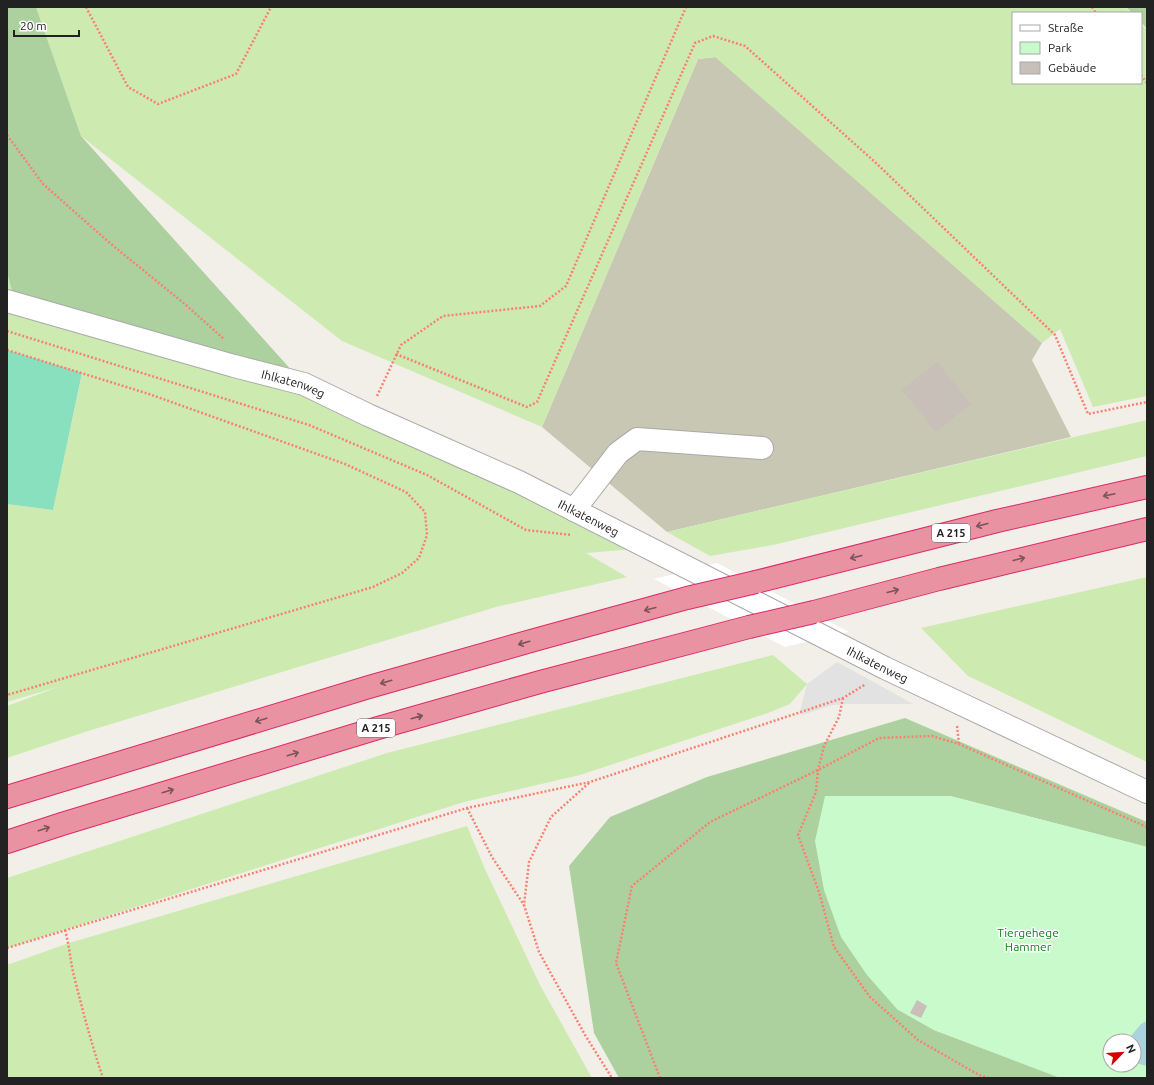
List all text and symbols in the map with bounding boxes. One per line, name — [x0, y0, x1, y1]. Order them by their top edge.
scale bar — [14, 12, 79, 38]
legend — [1012, 12, 1142, 84]
text: 20 m — [20, 19, 47, 32]
text: Straße — [1048, 21, 1084, 34]
text: Park — [1048, 41, 1072, 54]
text: Gebäude — [1048, 61, 1096, 74]
street label: Ihlkatenweg — [260, 367, 327, 400]
one-way arrow — [1103, 491, 1116, 499]
street label: Ihlkatenweg — [556, 497, 621, 538]
one-way arrow — [976, 522, 989, 529]
road number: A 215 — [932, 524, 970, 542]
one-way arrow — [850, 553, 863, 561]
one-way arrow — [1012, 555, 1025, 563]
one-way arrow — [886, 587, 899, 594]
one-way arrow — [644, 606, 657, 613]
one-way arrow — [518, 640, 531, 647]
street label: Ihlkatenweg — [845, 643, 910, 685]
one-way arrow — [380, 679, 393, 687]
one-way arrow — [411, 713, 424, 720]
one-way arrow — [255, 717, 268, 724]
road number: A 215 — [357, 719, 395, 737]
one-way arrow — [286, 750, 299, 757]
one-way arrow — [162, 787, 175, 794]
one-way arrow — [38, 825, 50, 833]
park label: Tiergehege Hammer — [997, 926, 1059, 953]
north arrow — [1102, 1033, 1142, 1073]
text: N — [1124, 1043, 1138, 1055]

